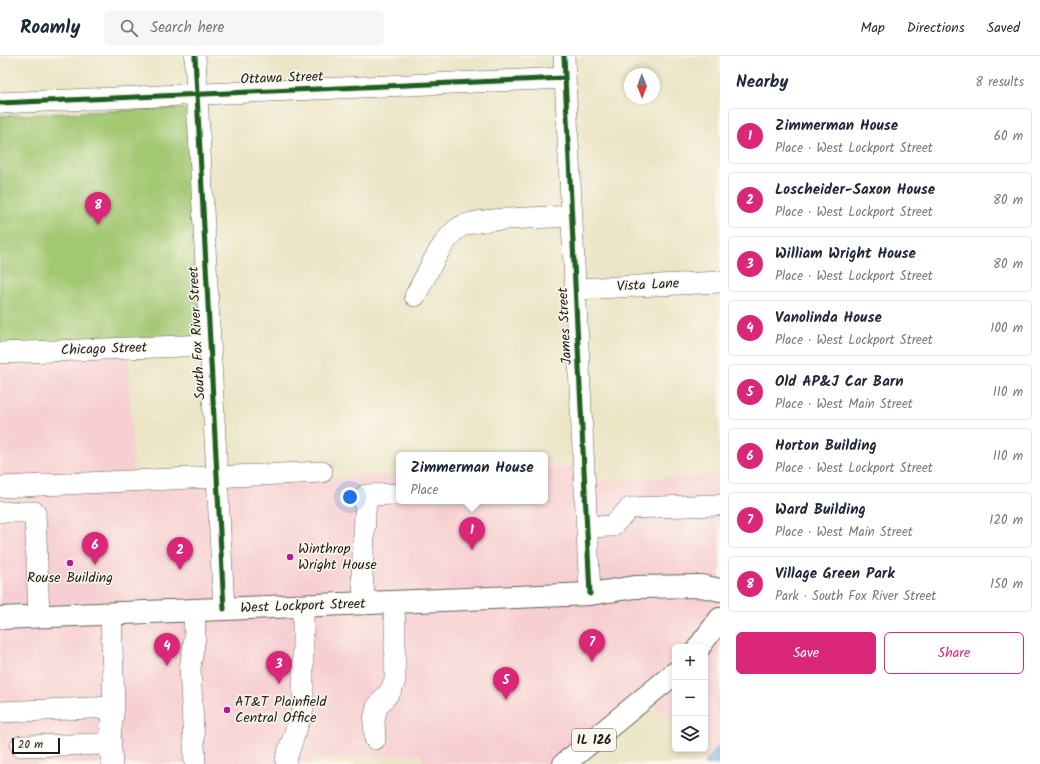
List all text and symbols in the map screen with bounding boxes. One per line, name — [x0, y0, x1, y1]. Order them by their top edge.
search box — [104, 10, 384, 46]
text: Roamly — [20, 13, 80, 43]
text: Search here — [150, 16, 224, 40]
icon: search — [118, 17, 140, 39]
text: Map — [860, 17, 885, 39]
text: Directions — [907, 17, 965, 39]
text: Saved — [987, 17, 1020, 39]
street label: Ottawa Street — [240, 66, 324, 90]
north arrow — [624, 68, 660, 104]
text: Nearby — [736, 69, 788, 96]
text: 8 results — [975, 72, 1024, 93]
text: Zimmerman House — [775, 114, 898, 138]
text: 1 — [748, 126, 752, 147]
text: 60 m — [994, 126, 1023, 147]
text: Place · West Lockport Street — [775, 138, 933, 159]
text: Loscheider-Saxon House — [775, 178, 935, 202]
text: 2 — [746, 190, 754, 211]
text: 80 m — [993, 190, 1023, 211]
pin: 8 — [85, 192, 111, 225]
text: Place · West Lockport Street — [775, 202, 933, 223]
text: William Wright House — [775, 242, 916, 266]
text: 3 — [746, 254, 754, 275]
text: 80 m — [993, 254, 1023, 275]
street label: South Fox River Street — [182, 265, 211, 400]
text: Place · West Lockport Street — [775, 266, 933, 287]
street label: Vista Lane — [616, 272, 680, 298]
street label: James Street — [552, 286, 578, 365]
text: Vanolinda House — [775, 306, 882, 330]
text: 4 — [746, 318, 754, 339]
text: 100 m — [990, 318, 1023, 339]
text: Place · West Lockport Street — [775, 330, 933, 351]
street label: Chicago Street — [61, 336, 148, 361]
text: Old AP&J Car Barn — [775, 370, 904, 394]
text: 5 — [747, 382, 753, 403]
text: 110 m — [993, 382, 1023, 403]
text: Place · West Main Street — [775, 394, 913, 415]
text: Horton Building — [775, 434, 877, 458]
text: 6 — [746, 446, 754, 467]
text: 110 m — [993, 446, 1023, 467]
popup — [396, 452, 548, 504]
text: Zimmerman House — [410, 456, 534, 480]
text: Place · West Lockport Street — [775, 458, 933, 479]
text: Place — [410, 480, 438, 501]
your location — [340, 487, 360, 507]
text: Ward Building — [775, 498, 866, 522]
text: 7 — [747, 510, 753, 531]
text: 120 m — [989, 510, 1023, 531]
pin: 1 — [459, 517, 485, 550]
text: Place · West Main Street — [775, 522, 913, 543]
pin: 6 — [82, 532, 108, 565]
pin: 2 — [167, 537, 193, 570]
place label: Winthrop Wright House — [298, 538, 378, 576]
marker: Winthrop Wright House — [285, 552, 295, 562]
marker: Rouse Building — [65, 558, 75, 568]
text: Village Green Park — [775, 562, 895, 586]
place label: Rouse Building — [27, 567, 113, 589]
text: 8 — [746, 574, 754, 595]
text: 150 m — [990, 574, 1023, 595]
text: Park · South Fox River Street — [775, 586, 936, 607]
street label: West Lockport Street — [240, 593, 367, 619]
pin: 7 — [579, 629, 605, 662]
button: Save — [736, 632, 876, 674]
button: Share — [884, 632, 1024, 674]
pin: 4 — [154, 633, 180, 666]
map controls — [672, 644, 708, 752]
button: + — [672, 644, 708, 680]
pin: 3 — [266, 651, 292, 684]
pin: 5 — [493, 667, 519, 700]
button: − — [672, 680, 708, 716]
place label: AT&T Plainfield Central Office — [235, 691, 327, 729]
marker: AT&T Plainfield Central Office — [222, 705, 232, 715]
button: layers — [672, 716, 708, 752]
road number: IL 126 — [572, 729, 616, 751]
scale bar — [12, 736, 60, 755]
text: 20 m — [18, 736, 43, 754]

